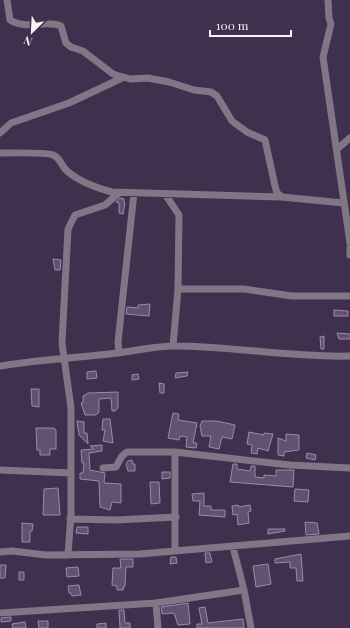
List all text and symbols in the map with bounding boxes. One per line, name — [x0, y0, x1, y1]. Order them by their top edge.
north arrow — [12, 12, 52, 52]
scale bar — [210, 12, 291, 38]
text: 100 m — [216, 17, 249, 33]
text: N — [21, 33, 34, 50]

